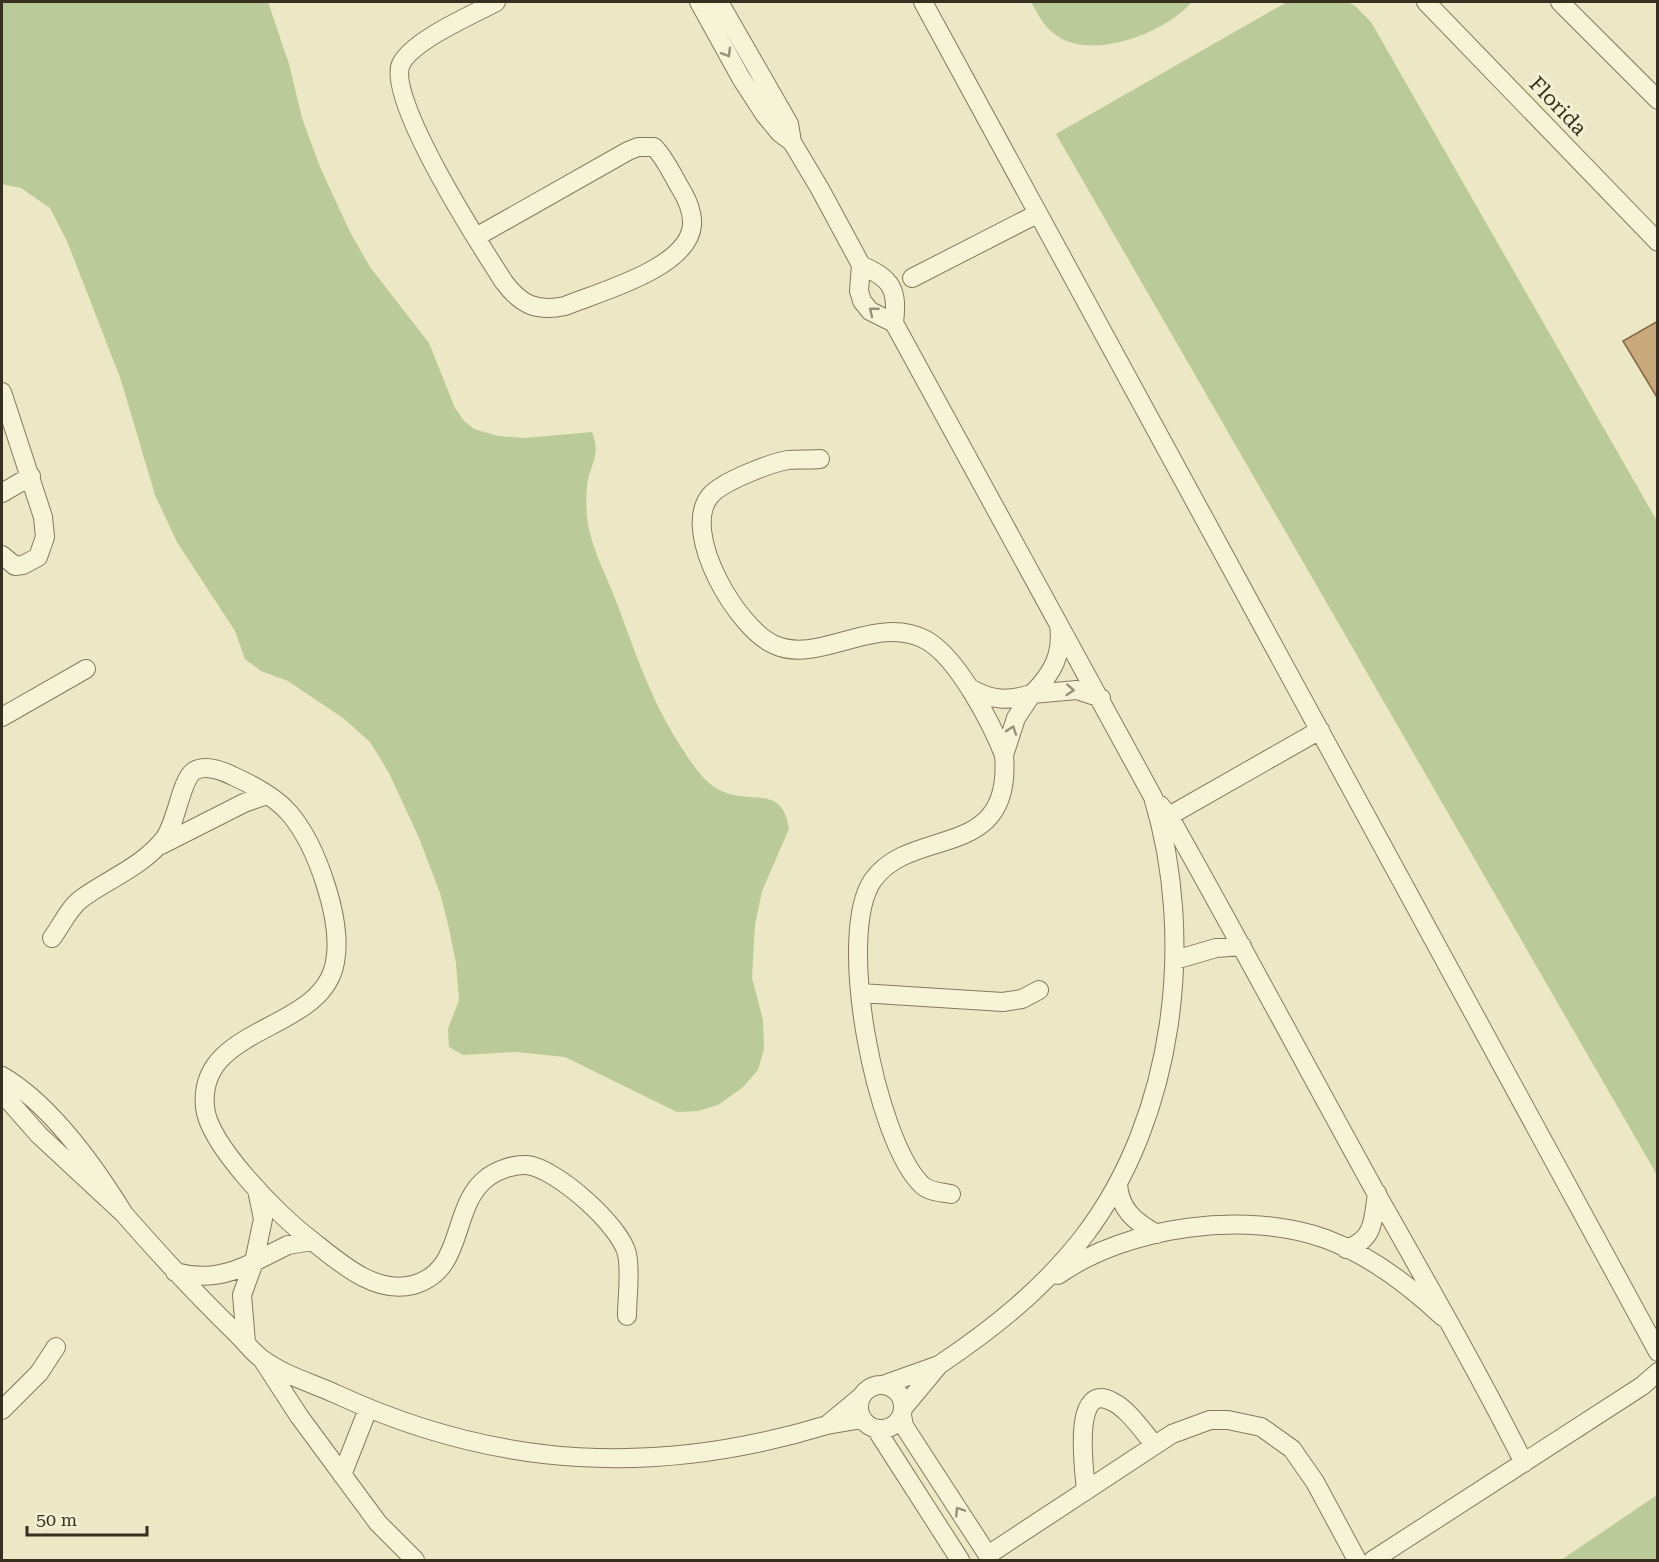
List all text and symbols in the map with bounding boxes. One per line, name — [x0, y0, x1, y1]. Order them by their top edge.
one-way arrow — [719, 47, 731, 57]
street label: Florida — [1524, 72, 1592, 141]
one-way arrow — [869, 308, 880, 319]
one-way arrow — [1066, 683, 1075, 696]
one-way arrow — [1004, 726, 1017, 736]
scale bar — [27, 1499, 147, 1537]
one-way arrow — [955, 1507, 966, 1518]
text: 50 m — [36, 1509, 77, 1530]

